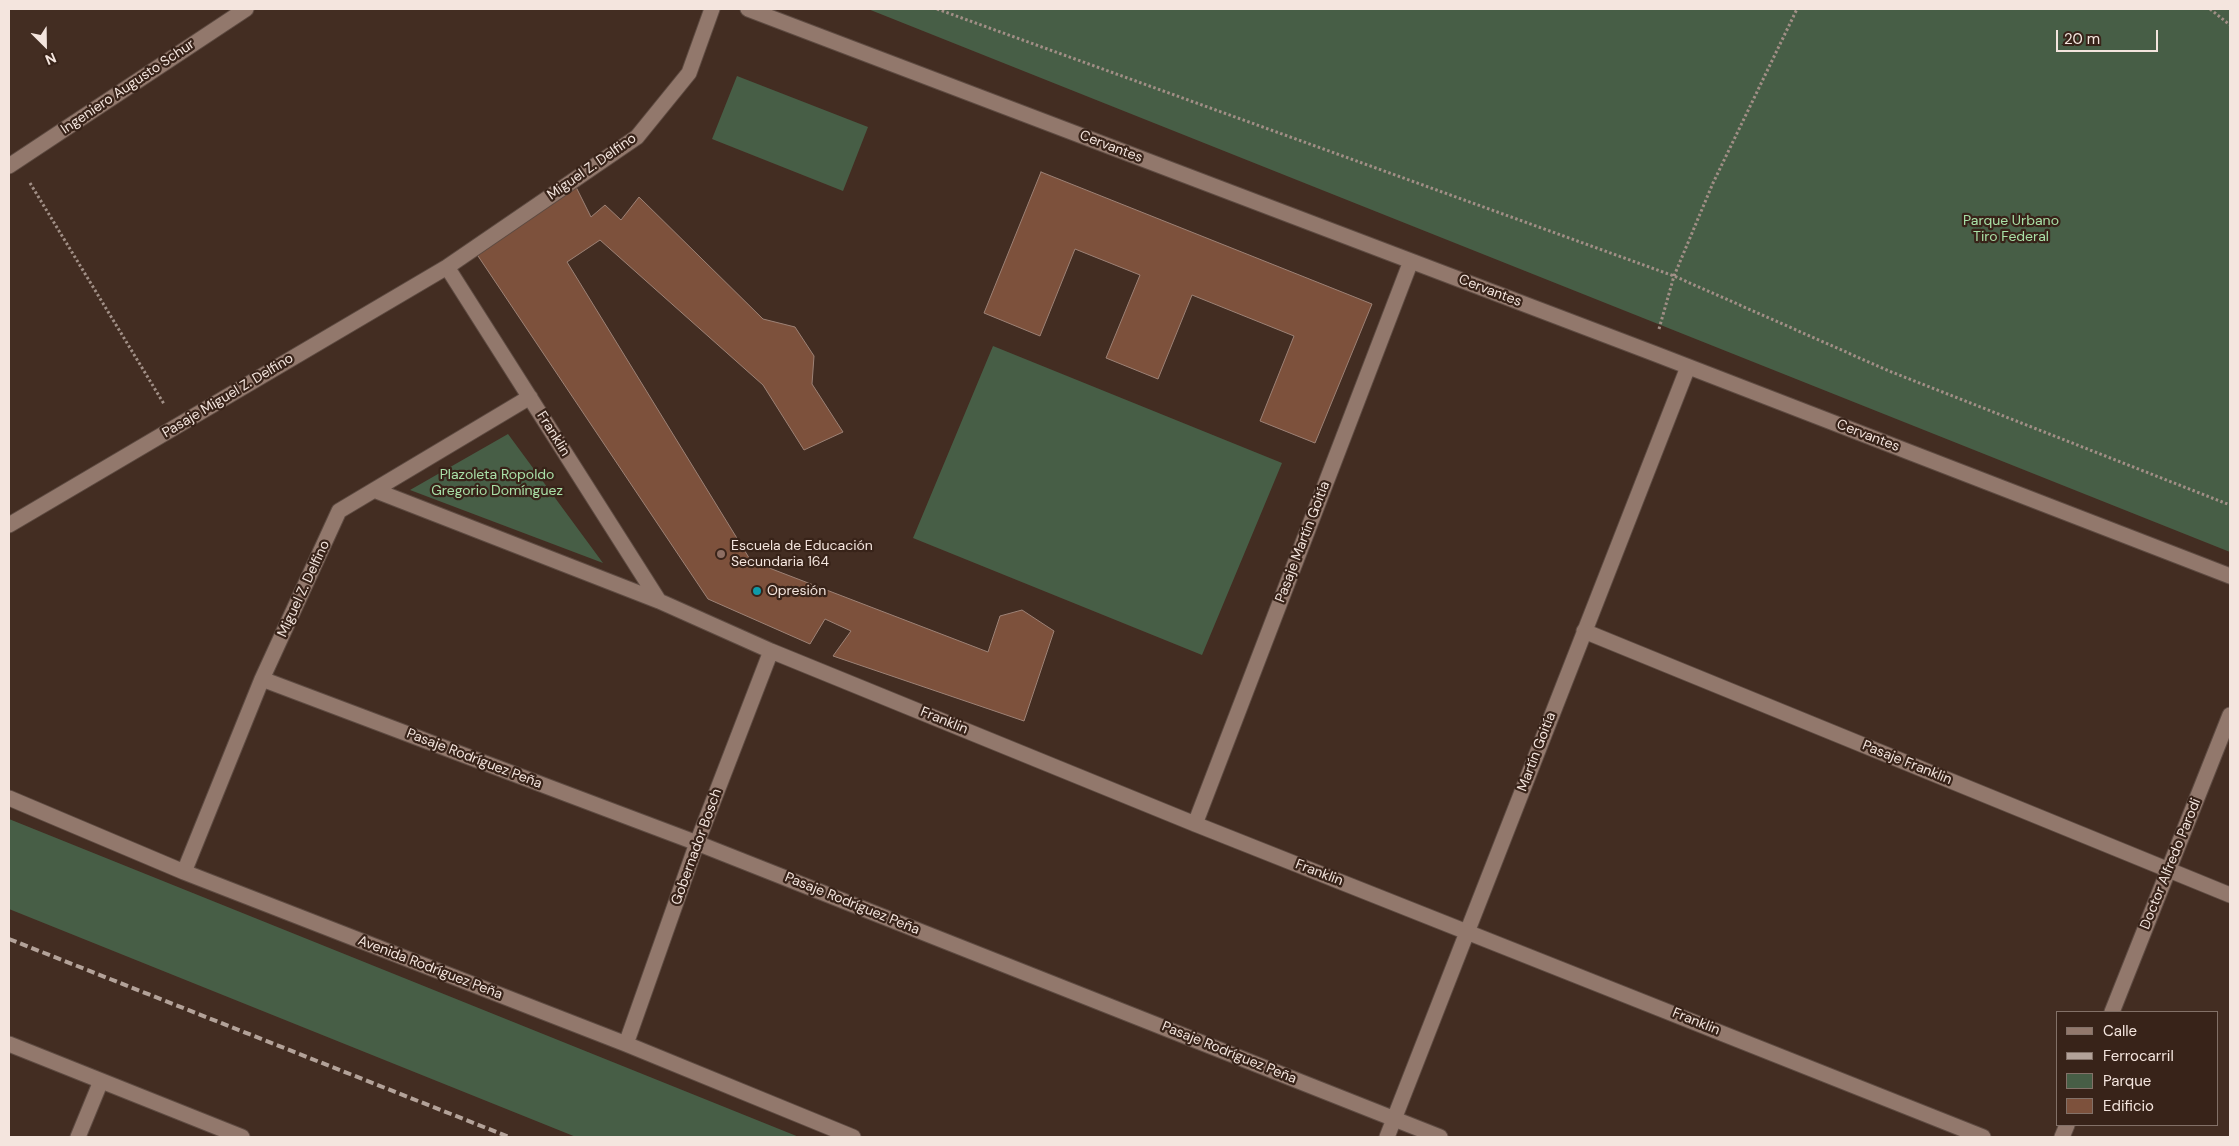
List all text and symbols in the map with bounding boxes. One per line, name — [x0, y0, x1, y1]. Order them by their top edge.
north arrow — [20, 20, 70, 70]
scale bar — [2059, 20, 2162, 52]
text: 20 m — [2064, 29, 2100, 49]
street label: Ingeniero Augusto Schur — [58, 36, 198, 138]
text: N — [43, 49, 59, 69]
street label: Cervantes — [1077, 127, 1145, 167]
street label: Miguel Z. Delfino — [544, 130, 640, 204]
park label: Parque Urbano Tiro Federal — [1963, 213, 2059, 246]
street label: Cervantes — [1456, 271, 1524, 311]
street label: Pasaje Miguel Z. Delfino — [159, 350, 297, 442]
street label: Franklin — [533, 408, 573, 460]
street label: Cervantes — [1834, 416, 1902, 456]
park label: Plazoleta Ropoldo Gregorio Domínguez — [431, 467, 563, 500]
street label: Pasaje Martín Goitía — [1272, 479, 1334, 605]
street label: Miguel Z. Delfino — [274, 538, 334, 640]
place label: Escuela de Educación Secundaria 164 — [731, 538, 873, 570]
marker: Escuela de Educación Secundaria 164 — [715, 548, 727, 560]
place label: Opresión — [767, 583, 826, 599]
marker: Opresión — [751, 585, 763, 597]
street label: Franklin — [918, 704, 970, 738]
street label: Martín Goitía — [1514, 710, 1560, 794]
street label: Pasaje Rodríguez Peña — [404, 725, 544, 793]
street label: Pasaje Franklin — [1860, 737, 1954, 789]
street label: Gobernador Bosch — [668, 787, 726, 907]
street label: Doctor Alfredo Parodi — [2137, 796, 2205, 932]
street label: Franklin — [1293, 856, 1345, 890]
street label: Pasaje Rodríguez Peña — [782, 869, 922, 939]
street label: Avenida Rodríguez Peña — [355, 933, 505, 1003]
street label: Franklin — [1670, 1005, 1722, 1039]
legend — [2056, 1011, 2219, 1126]
street label: Pasaje Rodríguez Peña — [1159, 1018, 1299, 1088]
text: Calle — [2103, 1021, 2137, 1041]
text: Ferrocarril — [2103, 1046, 2174, 1066]
text: Parque — [2103, 1071, 2151, 1091]
text: Edificio — [2103, 1096, 2154, 1116]

